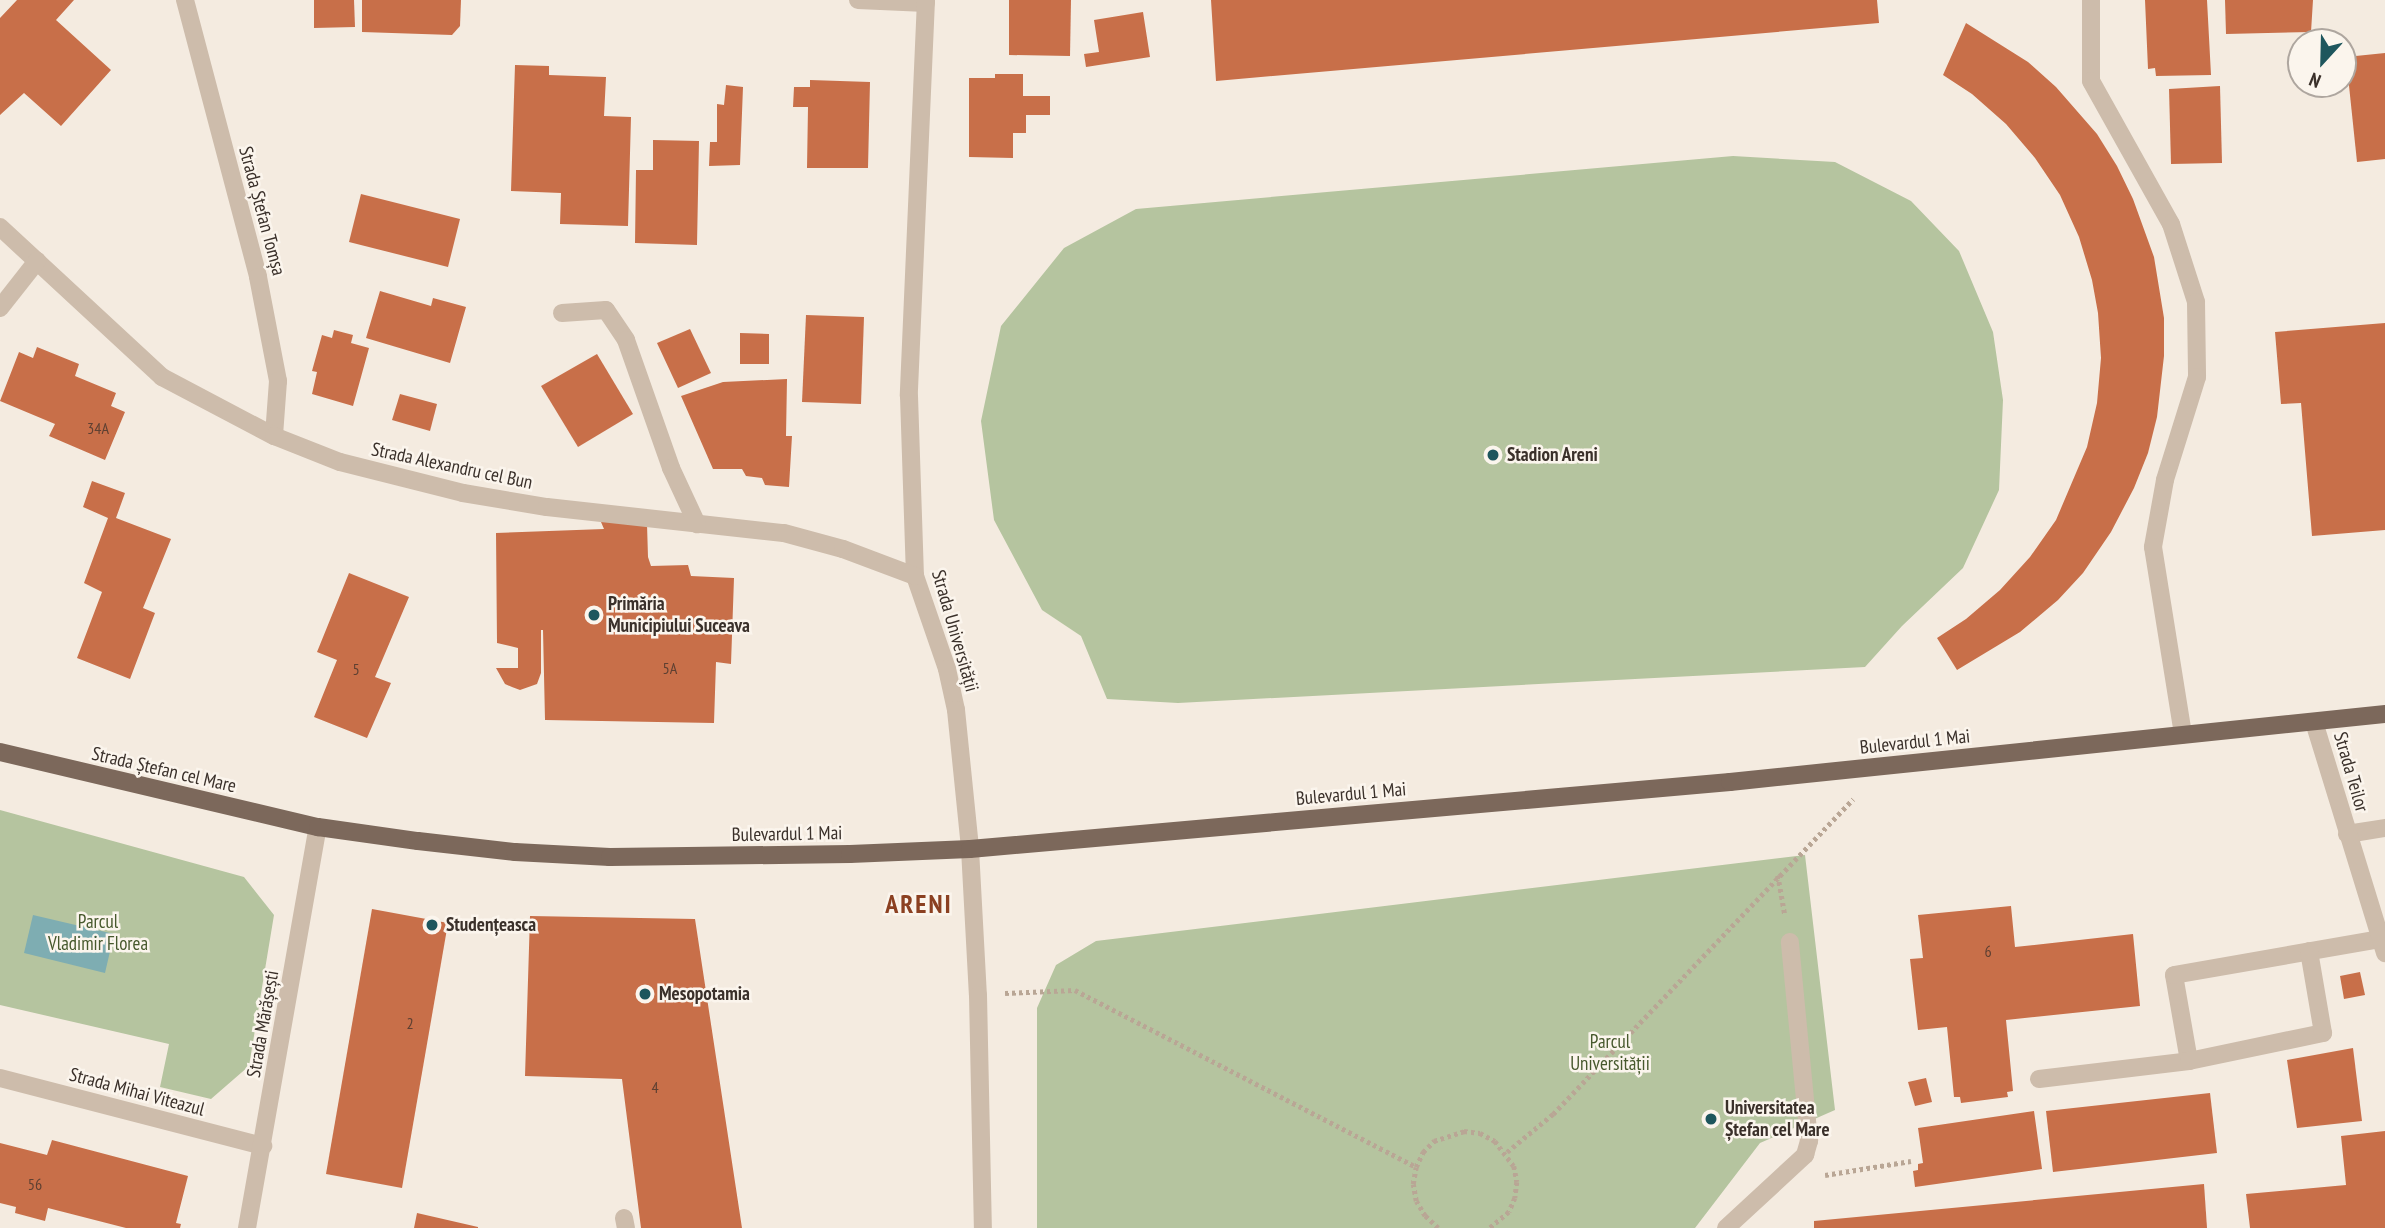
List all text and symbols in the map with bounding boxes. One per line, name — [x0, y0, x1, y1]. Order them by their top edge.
north arrow — [2287, 28, 2357, 98]
text: N — [2306, 68, 2324, 94]
street label: Strada Ștefan Tomșa — [234, 144, 290, 278]
house number: 34A — [87, 418, 109, 438]
street label: Strada Alexandru cel Bun — [369, 438, 535, 494]
place label: Stadion Areni — [1507, 444, 1598, 466]
marker: Stadion Areni — [1485, 447, 1501, 463]
street label: Strada Universității — [927, 567, 983, 695]
place label: Primăria Municipiului Suceava — [608, 593, 750, 637]
marker: Primăria Municipiului Suceava — [586, 607, 602, 623]
house number: 5A — [663, 658, 677, 678]
house number: 5 — [352, 659, 360, 679]
street label: Bulevardul 1 Mai — [1859, 725, 1971, 759]
street label: Strada Teilor — [2329, 729, 2373, 815]
street label: Strada Ștefan cel Mare — [90, 742, 238, 798]
street label: Bulevardul 1 Mai — [1295, 778, 1407, 810]
street label: Bulevardul 1 Mai — [731, 822, 843, 846]
district label: ARENI — [886, 888, 952, 920]
park label: Parcul Vladimir Florea — [48, 911, 148, 955]
place label: Studențeasca — [446, 914, 536, 936]
marker: Studențeasca — [424, 917, 440, 933]
house number: 6 — [1984, 941, 1992, 961]
street label: Strada Mărășești — [242, 969, 284, 1079]
place label: Mesopotamia — [659, 983, 750, 1005]
marker: Mesopotamia — [637, 986, 653, 1002]
house number: 2 — [406, 1013, 414, 1033]
park label: Parcul Universității — [1570, 1031, 1650, 1075]
street label: Strada Mihai Viteazul — [67, 1063, 207, 1121]
house number: 4 — [651, 1077, 659, 1097]
place label: Universitatea Ștefan cel Mare — [1725, 1097, 1830, 1141]
marker: Universitatea Ștefan cel Mare — [1703, 1111, 1719, 1127]
house number: 56 — [28, 1174, 42, 1194]

